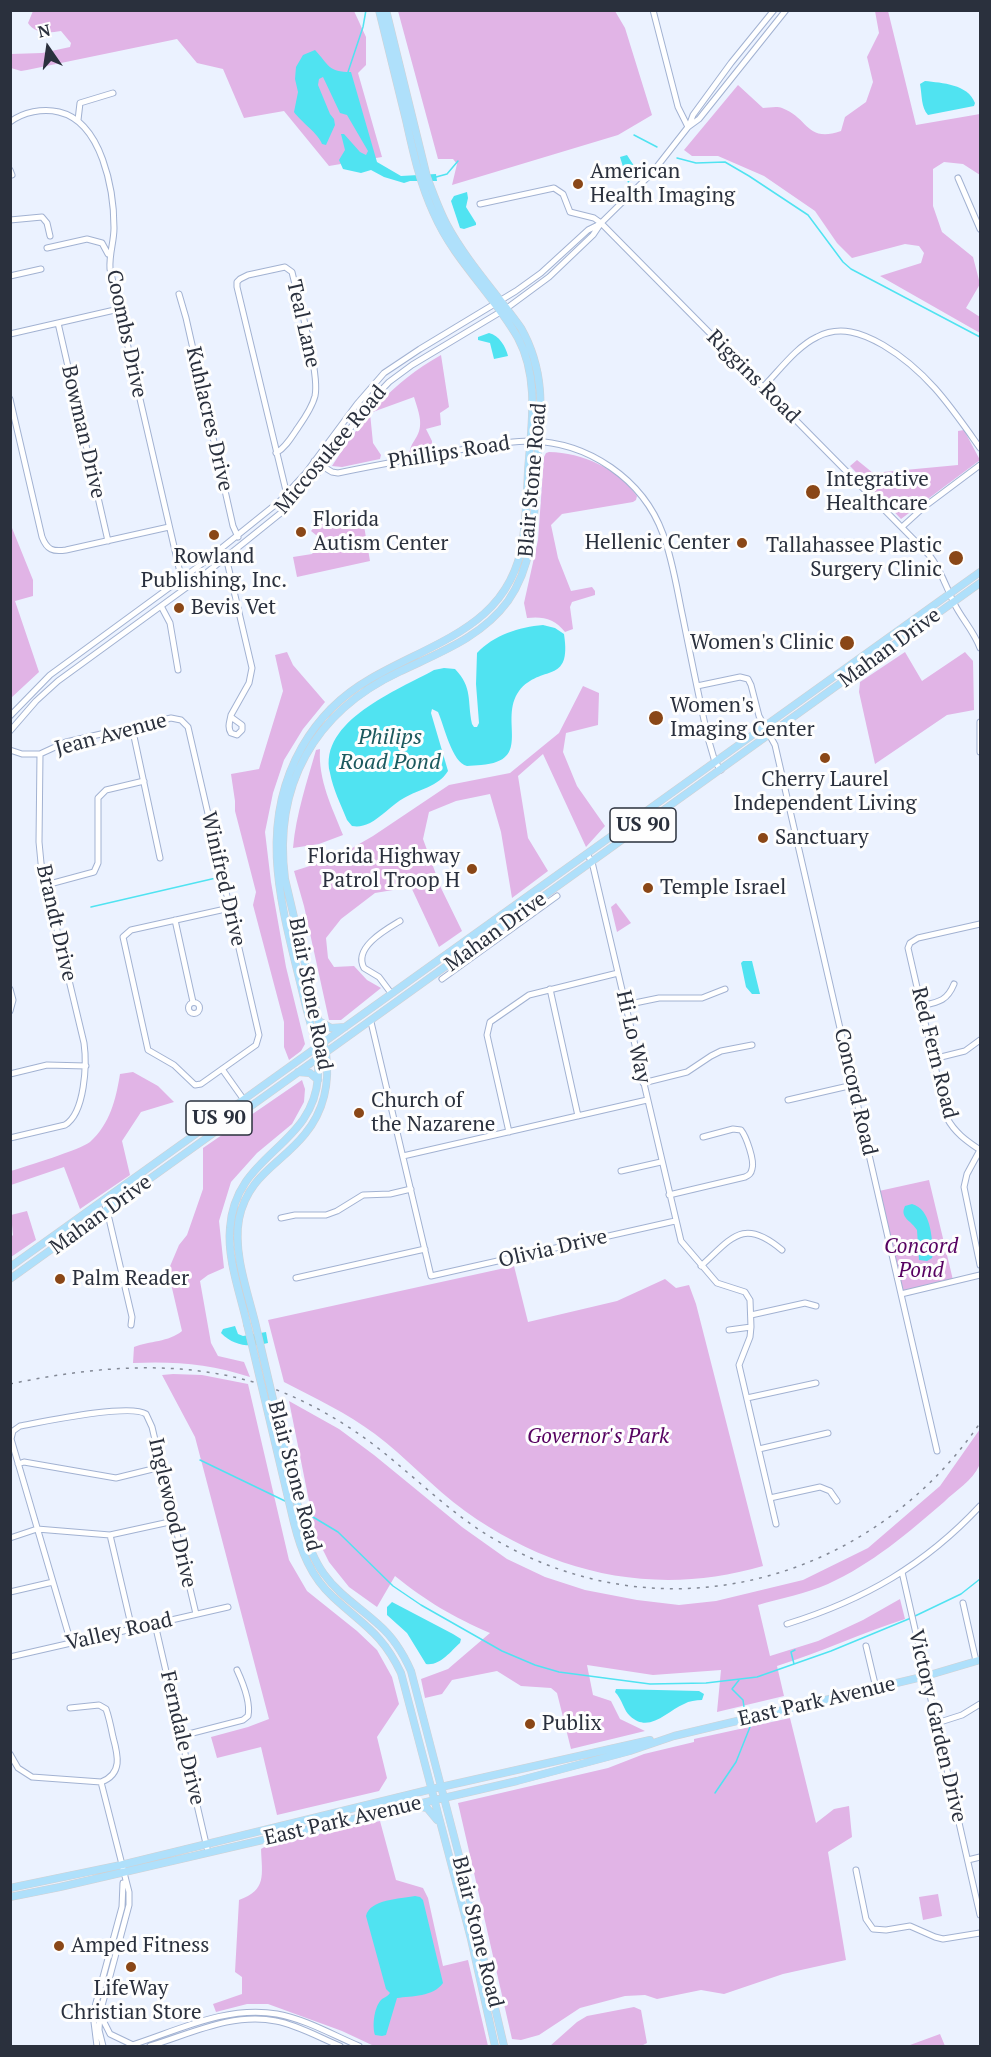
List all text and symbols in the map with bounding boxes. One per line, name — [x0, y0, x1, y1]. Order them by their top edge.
north arrow — [18, 18, 78, 78]
text: N — [36, 18, 52, 43]
place label: American Health Imaging — [590, 159, 735, 209]
marker: American Health Imaging — [571, 177, 585, 191]
street label: Coombs Drive — [100, 268, 152, 400]
street label: Teal Lane — [281, 278, 325, 370]
street label: Riggins Road — [701, 325, 805, 429]
street label: Kuhlacres Drive — [180, 344, 238, 494]
street label: Bowman Drive — [55, 363, 111, 501]
street label: Miccosukee Road — [270, 381, 392, 519]
street label: Blair Stone Road — [514, 402, 552, 558]
street label: Phillips Road — [386, 431, 512, 475]
place label: Integrative Healthcare — [826, 467, 929, 517]
marker: Integrative Healthcare — [804, 483, 822, 501]
place label: Florida Autism Center — [313, 507, 448, 557]
marker: Florida Autism Center — [294, 525, 308, 539]
marker: Rowland Publishing, Inc. — [207, 528, 221, 542]
place label: Hellenic Center — [585, 530, 730, 556]
place label: Tallahassee Plastic Surgery Clinic — [766, 533, 942, 583]
marker: Hellenic Center — [735, 536, 749, 550]
place label: Rowland Publishing, Inc. — [141, 544, 287, 594]
marker: Tallahassee Plastic Surgery Clinic — [947, 549, 965, 567]
place label: Bevis Vet — [191, 595, 276, 621]
marker: Bevis Vet — [172, 601, 186, 615]
street label: Mahan Drive — [834, 603, 946, 693]
place label: Women's Clinic — [690, 630, 834, 656]
marker: Women's Clinic — [838, 634, 856, 652]
place label: Women's Imaging Center — [670, 693, 815, 743]
street label: Jean Avenue — [52, 708, 170, 762]
marker: Women's Imaging Center — [647, 709, 665, 727]
water label: Philips Road Pond — [339, 725, 441, 776]
marker: Cherry Laurel Independent Living — [818, 751, 832, 765]
place label: Cherry Laurel Independent Living — [734, 767, 916, 817]
road number: US 90 — [610, 808, 676, 842]
street label: Winifred Drive — [195, 809, 251, 949]
place label: Sanctuary — [775, 825, 869, 851]
marker: Sanctuary — [756, 831, 770, 845]
place label: Florida Highway Patrol Troop H — [307, 844, 460, 894]
street label: Brandt Drive — [30, 862, 82, 984]
marker: Florida Highway Patrol Troop H — [465, 862, 479, 876]
place label: Temple Israel — [660, 875, 786, 901]
marker: Temple Israel — [641, 881, 655, 895]
street label: Mahan Drive — [440, 887, 552, 977]
street label: Blair Stone Road — [283, 916, 337, 1072]
street label: Red Fern Road — [905, 985, 963, 1121]
street label: Hi Lo Way — [610, 988, 656, 1086]
street label: Concord Road — [828, 1026, 882, 1158]
place label: Church of the Nazarene — [371, 1088, 495, 1138]
road number: US 90 — [186, 1101, 252, 1135]
marker: Church of the Nazarene — [352, 1106, 366, 1120]
street label: Mahan Drive — [45, 1170, 157, 1260]
street label: Olivia Drive — [496, 1224, 610, 1274]
park label: Concord Pond — [884, 1234, 958, 1284]
place label: Palm Reader — [72, 1266, 189, 1292]
marker: Palm Reader — [53, 1272, 67, 1286]
street label: Blair Stone Road — [262, 1398, 326, 1554]
park label: Governor's Park — [527, 1424, 669, 1450]
street label: Inglewood Drive — [143, 1436, 201, 1590]
street label: Valley Road — [63, 1608, 175, 1656]
street label: Victory Garden Drive — [903, 1627, 971, 1825]
street label: Ferndale Drive — [154, 1668, 210, 1808]
street label: East Park Avenue — [736, 1672, 898, 1732]
place label: Publix — [542, 1711, 602, 1737]
marker: Publix — [523, 1717, 537, 1731]
street label: East Park Avenue — [262, 1791, 424, 1851]
street label: Blair Stone Road — [446, 1854, 508, 2010]
place label: Amped Fitness — [71, 1933, 209, 1959]
marker: Amped Fitness — [52, 1939, 66, 1953]
marker: LifeWay Christian Store — [124, 1960, 138, 1974]
place label: LifeWay Christian Store — [61, 1976, 201, 2026]

